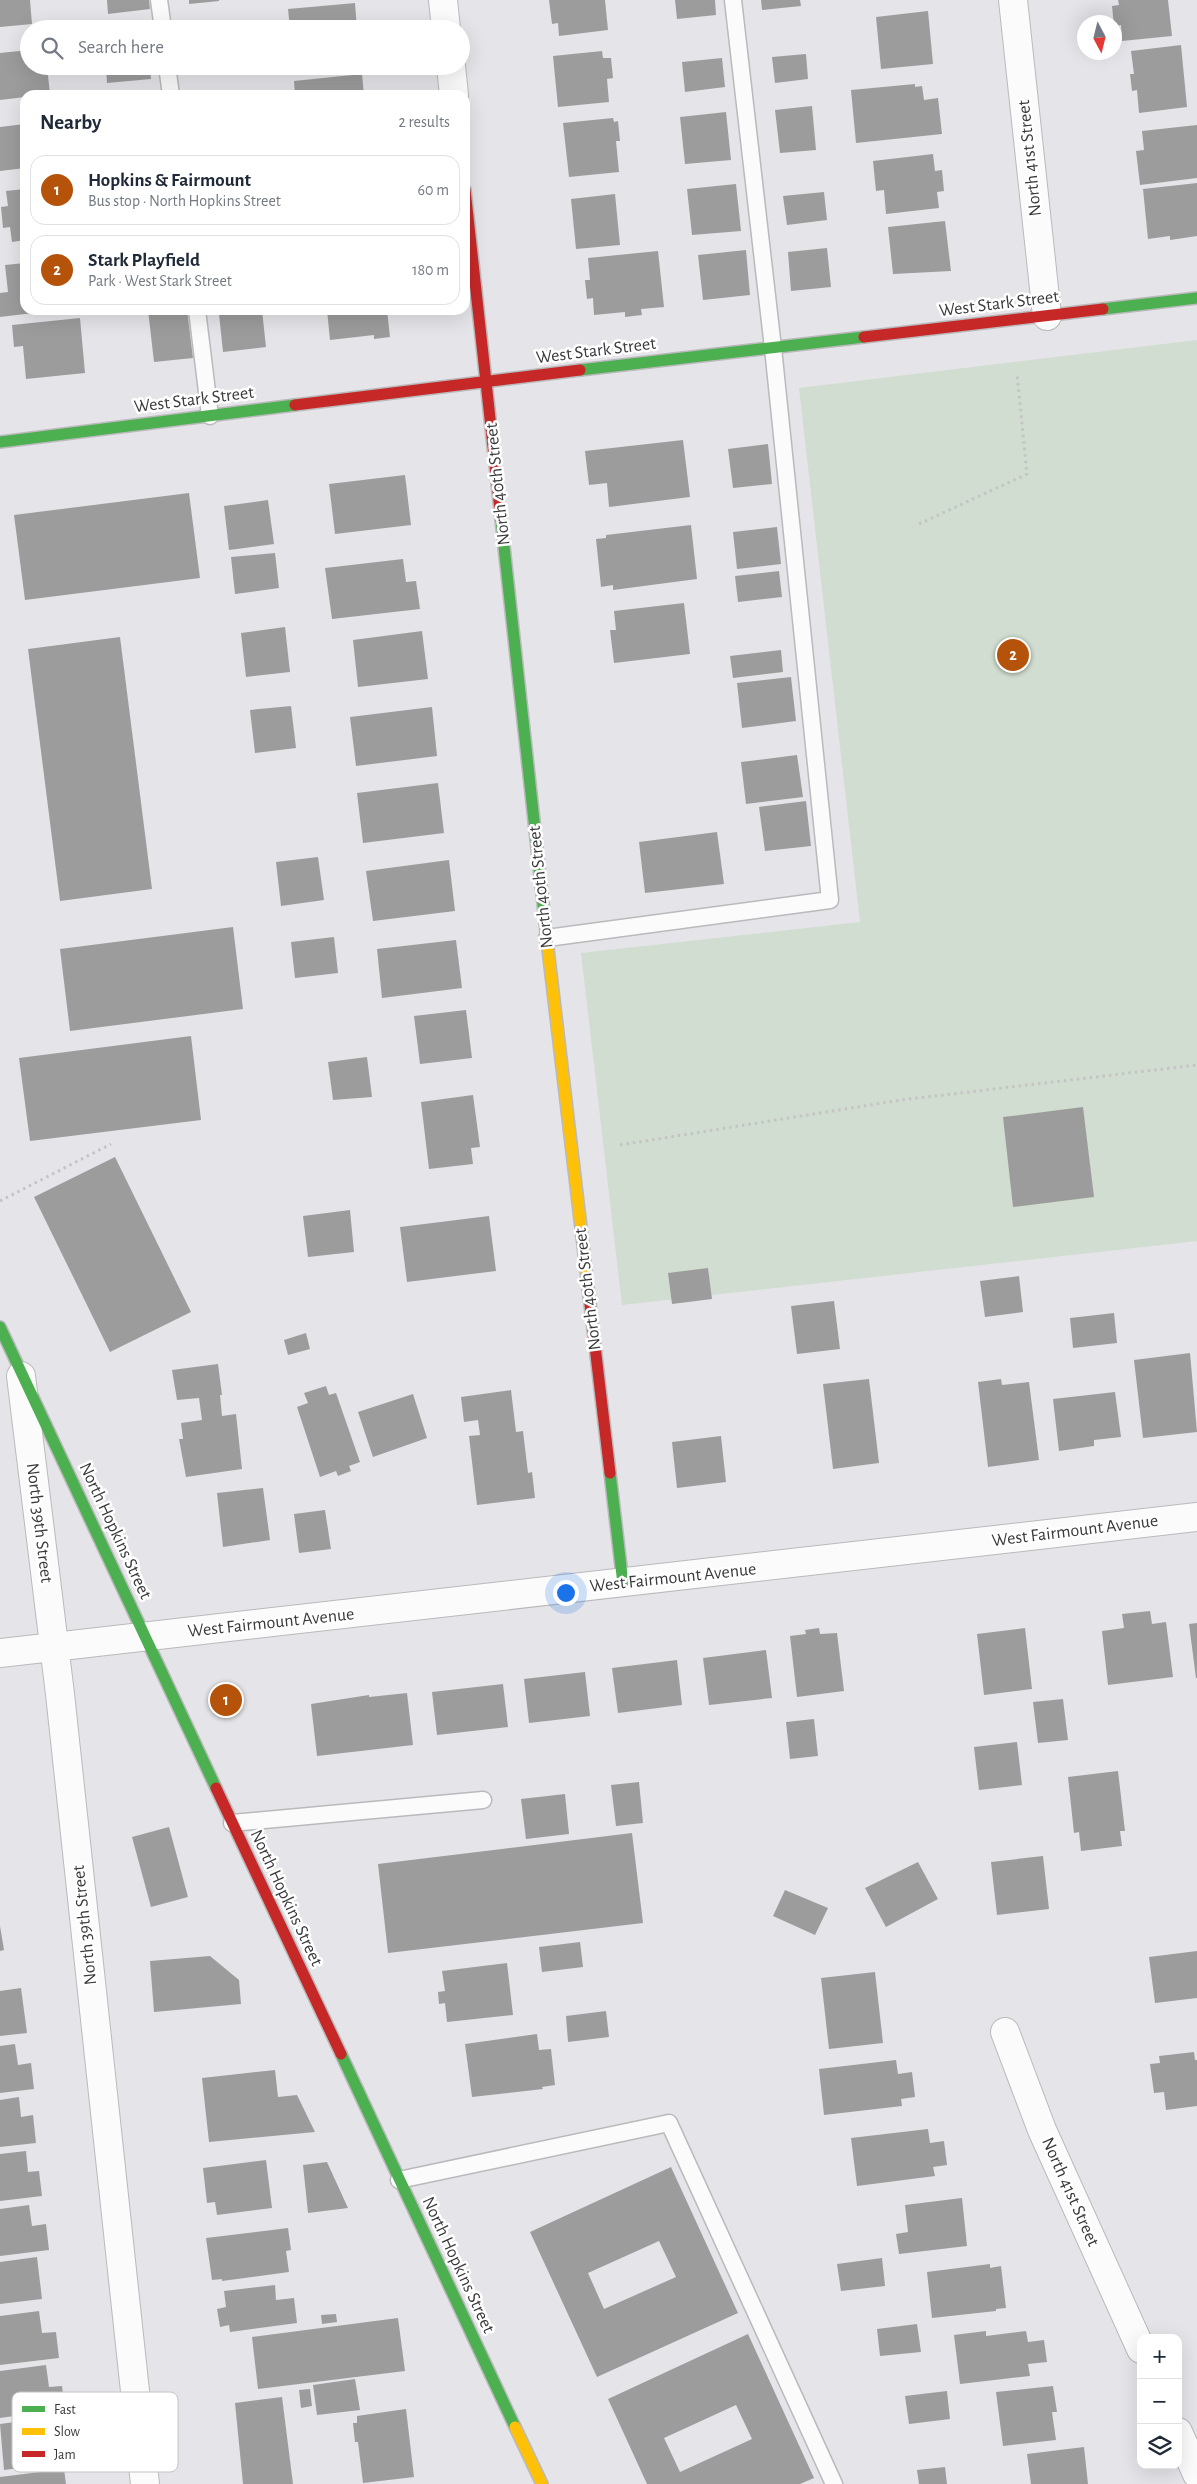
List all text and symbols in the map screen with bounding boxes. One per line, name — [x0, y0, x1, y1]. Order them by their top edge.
north arrow — [1077, 15, 1122, 60]
search box — [20, 20, 470, 75]
icon: search — [38, 34, 66, 62]
text: Search here — [78, 38, 164, 57]
street label: North 41st Street — [1015, 99, 1045, 217]
text: Nearby — [40, 112, 101, 133]
text: 2 results — [398, 114, 450, 130]
text: Hopkins & Fairmount — [88, 171, 251, 190]
text: 1 — [54, 182, 60, 198]
text: 60 m — [418, 182, 449, 198]
text: Bus stop · North Hopkins Street — [88, 193, 281, 209]
text: Stark Playfield — [88, 251, 200, 270]
text: 2 — [53, 262, 61, 278]
text: 180 m — [412, 262, 449, 278]
text: Park · West Stark Street — [88, 273, 232, 289]
street label: West Stark Street — [938, 288, 1060, 320]
street label: West Stark Street — [535, 335, 657, 367]
street label: West Stark Street — [133, 384, 255, 416]
street label: North 40th Street — [483, 422, 513, 546]
pin: 2 — [997, 636, 1029, 674]
street label: North 40th Street — [526, 825, 556, 949]
street label: North 40th Street — [572, 1227, 604, 1351]
street label: North Hopkins Street — [76, 1460, 155, 1602]
street label: North 39th Street — [23, 1462, 55, 1584]
street label: West Fairmount Avenue — [991, 1512, 1159, 1550]
street label: West Fairmount Avenue — [589, 1560, 757, 1596]
your location — [553, 1580, 579, 1606]
street label: West Fairmount Avenue — [187, 1605, 355, 1641]
pin: 1 — [210, 1681, 242, 1719]
street label: North Hopkins Street — [247, 1827, 326, 1969]
street label: North 39th Street — [70, 1864, 100, 1986]
street label: North 41st Street — [1038, 2135, 1102, 2249]
street label: North Hopkins Street — [419, 2194, 498, 2336]
map controls — [1137, 2334, 1182, 2469]
button: + — [1137, 2334, 1182, 2379]
button: − — [1137, 2379, 1182, 2424]
legend — [12, 2392, 178, 2472]
text: Fast — [54, 2403, 76, 2417]
button: layers — [1137, 2424, 1182, 2469]
text: Slow — [54, 2425, 81, 2439]
text: Jam — [54, 2448, 76, 2462]

